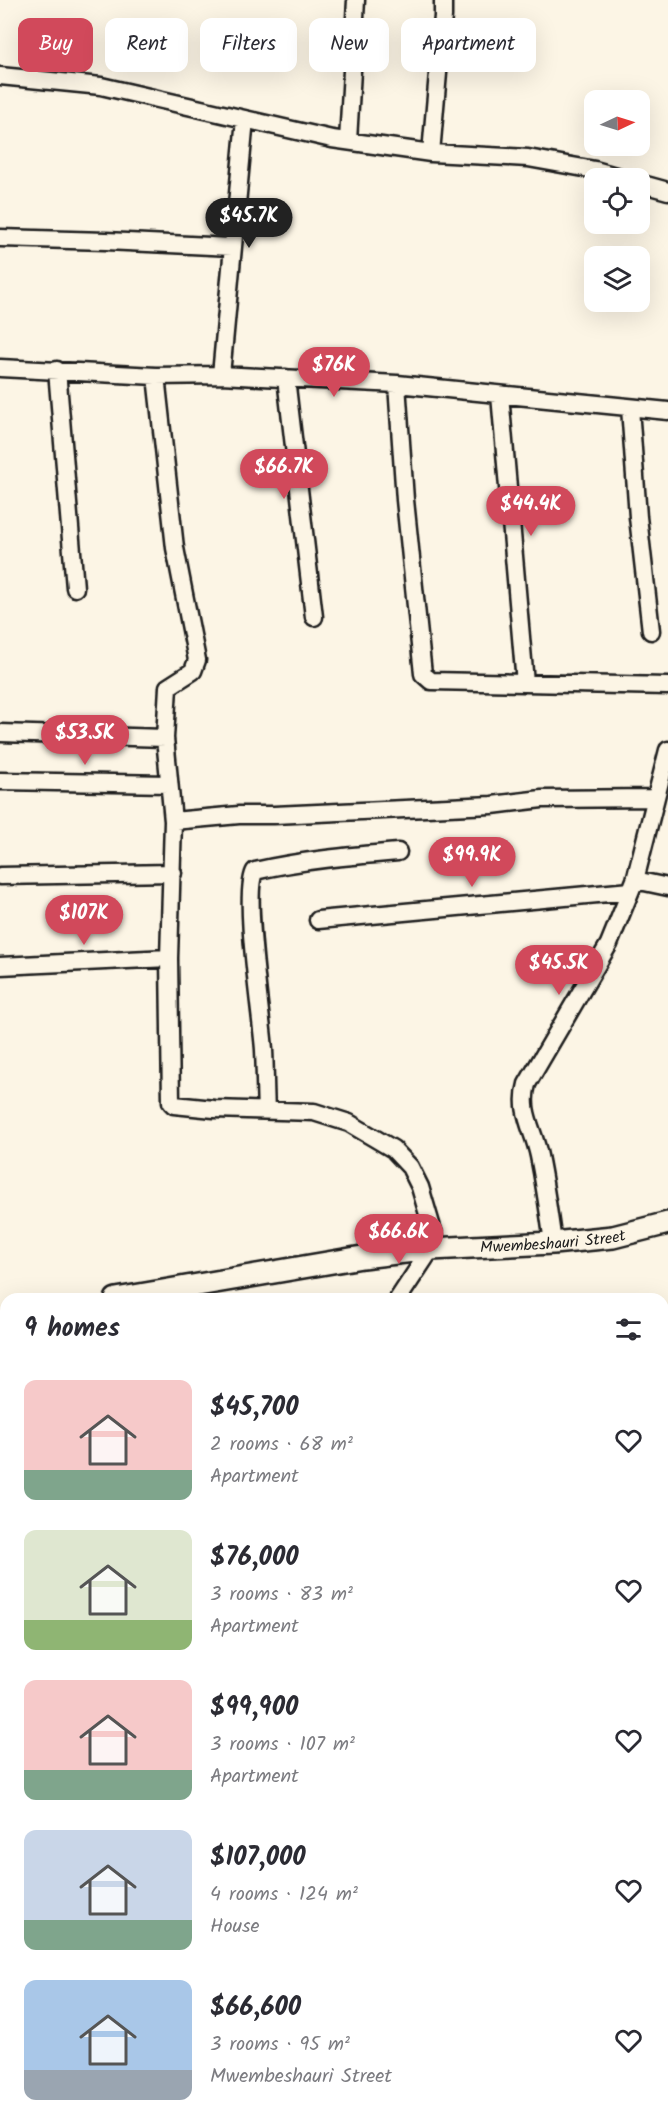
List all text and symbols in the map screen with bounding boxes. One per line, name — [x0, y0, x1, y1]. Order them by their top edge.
chip: Buy — [18, 18, 93, 72]
chip: Rent — [105, 18, 188, 72]
chip: Filters — [200, 18, 297, 72]
chip: New — [309, 18, 389, 72]
chip: Apartment — [401, 18, 536, 72]
north arrow — [584, 90, 650, 156]
map controls — [584, 90, 650, 312]
button: locate — [584, 168, 650, 234]
pin: $45.7K — [200, 198, 298, 249]
text: $45.7K — [219, 201, 279, 233]
button: layers — [584, 246, 650, 312]
pin: $76K — [298, 347, 370, 398]
text: $76K — [312, 350, 356, 382]
pin: $66.7K — [235, 449, 333, 500]
text: $66.7K — [254, 452, 314, 484]
pin: $44.4K — [482, 486, 580, 537]
text: $44.4K — [500, 489, 562, 521]
pin: $53.5K — [36, 715, 134, 766]
text: $53.5K — [55, 718, 115, 750]
pin: $99.9K — [423, 837, 521, 888]
text: $99.9K — [443, 840, 501, 872]
pin: $107K — [42, 895, 126, 946]
text: $107K — [59, 898, 109, 930]
pin: $45.5K — [510, 945, 608, 996]
text: $45.5K — [529, 948, 589, 980]
pin: $66.6K — [350, 1214, 448, 1265]
text: $66.6K — [368, 1217, 430, 1249]
street label: Mwembeshauri Street — [480, 1223, 629, 1261]
text: 9 homes — [24, 1308, 120, 1350]
icon: filters — [612, 1313, 645, 1346]
text: $45,700 — [210, 1387, 298, 1429]
icon: home — [72, 1404, 144, 1476]
icon: heart — [612, 1424, 645, 1457]
text: 2 rooms · 68 m² — [210, 1429, 353, 1461]
text: Apartment — [210, 1461, 299, 1493]
text: $76,000 — [210, 1537, 299, 1579]
icon: home — [72, 1554, 144, 1626]
icon: heart — [612, 1574, 645, 1607]
text: 3 rooms · 83 m² — [210, 1579, 353, 1611]
text: Apartment — [210, 1611, 299, 1643]
text: $99,900 — [210, 1687, 298, 1729]
icon: home — [72, 1704, 144, 1776]
icon: heart — [612, 1724, 645, 1757]
text: 3 rooms · 107 m² — [210, 1729, 355, 1761]
text: Apartment — [210, 1761, 299, 1793]
text: $107,000 — [210, 1837, 306, 1879]
icon: home — [72, 1854, 144, 1926]
icon: heart — [612, 1874, 645, 1907]
text: 4 rooms · 124 m² — [210, 1879, 358, 1911]
text: House — [210, 1911, 260, 1943]
text: $66,600 — [210, 1987, 301, 2029]
icon: home — [72, 2004, 144, 2076]
icon: heart — [612, 2024, 645, 2057]
text: 3 rooms · 95 m² — [210, 2029, 350, 2061]
text: Mwembeshauri Street — [210, 2061, 392, 2093]

